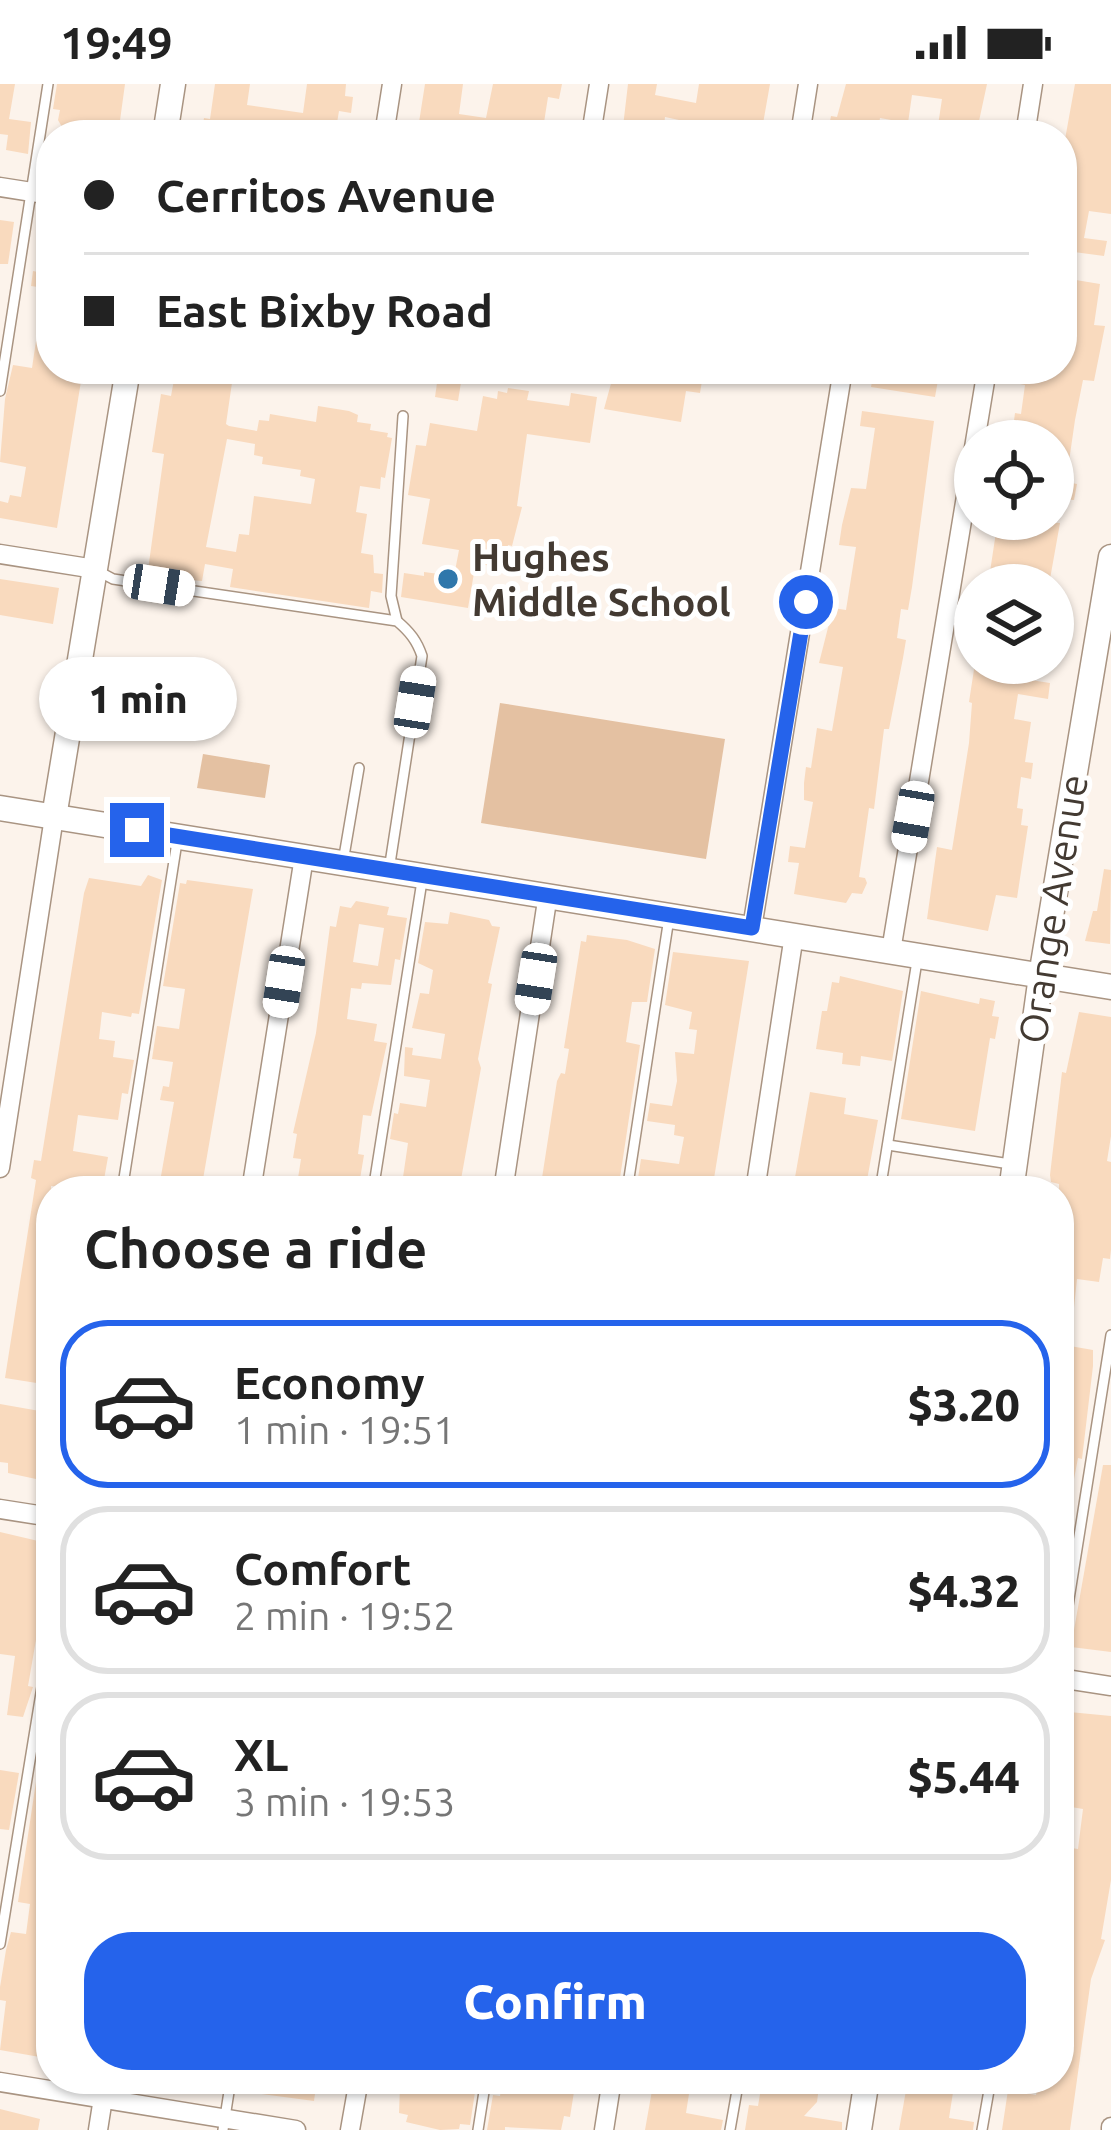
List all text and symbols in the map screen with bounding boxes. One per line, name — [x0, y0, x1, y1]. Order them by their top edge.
text: 19:49 — [60, 17, 173, 68]
text: Cerritos Avenue — [156, 170, 496, 221]
text: East Bixby Road — [156, 285, 493, 336]
map controls — [954, 420, 1074, 684]
button: locate — [954, 420, 1074, 540]
place label: Hughes Middle School — [472, 535, 731, 623]
car — [121, 562, 197, 608]
button: layers — [954, 564, 1074, 684]
marker: Hughes Middle School — [435, 566, 461, 592]
route start — [779, 575, 833, 629]
callout: 1 min — [38, 656, 236, 740]
car — [392, 664, 438, 740]
text: 1 min — [88, 677, 188, 720]
street label: Orange Avenue — [1010, 771, 1095, 1046]
car — [889, 778, 937, 856]
route end — [110, 803, 164, 857]
car — [513, 941, 559, 1017]
car — [261, 944, 307, 1020]
text: Choose a ride — [84, 1218, 427, 1278]
icon: car — [90, 1350, 198, 1458]
text: Economy — [234, 1357, 425, 1408]
text: $3.20 — [907, 1379, 1020, 1430]
text: 1 min · 19:51 — [234, 1408, 455, 1451]
icon: car — [90, 1536, 198, 1644]
text: Comfort — [234, 1543, 411, 1594]
text: $4.32 — [907, 1565, 1020, 1616]
text: 2 min · 19:52 — [234, 1594, 455, 1637]
icon: car — [90, 1722, 198, 1830]
text: XL — [234, 1729, 288, 1780]
text: $5.44 — [907, 1751, 1020, 1802]
text: 3 min · 19:53 — [234, 1780, 455, 1823]
button: Confirm — [84, 1932, 1026, 2070]

